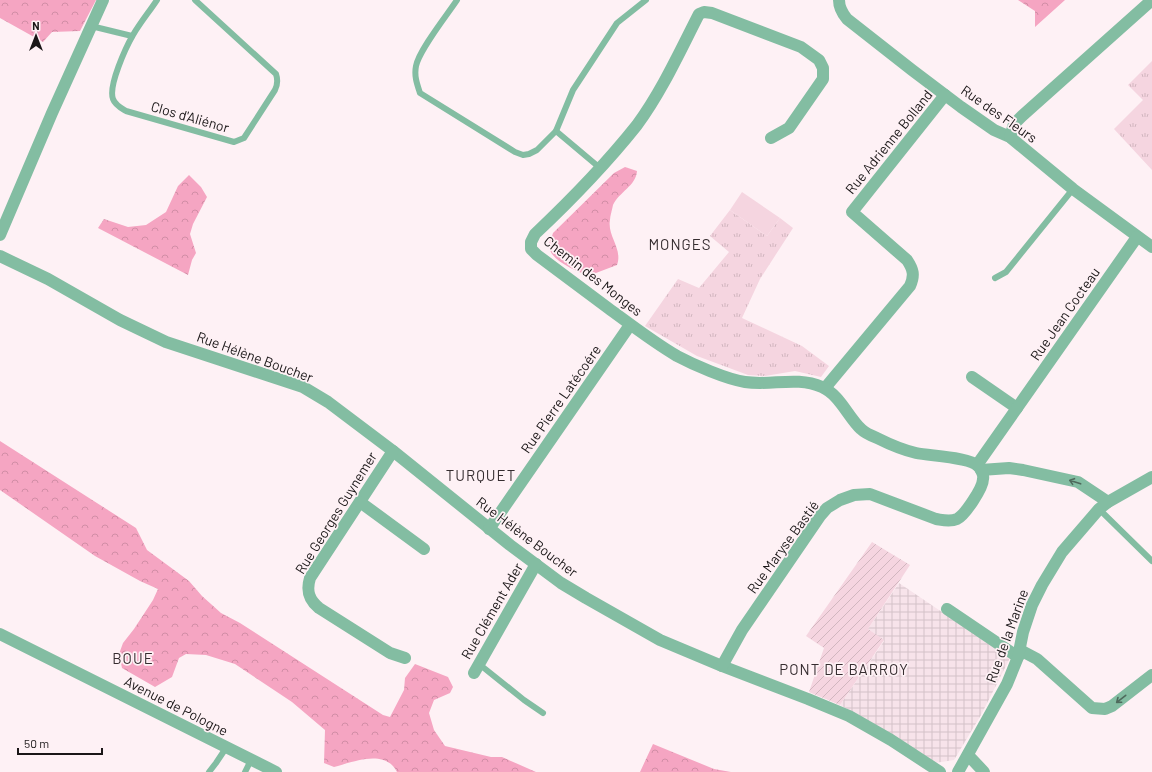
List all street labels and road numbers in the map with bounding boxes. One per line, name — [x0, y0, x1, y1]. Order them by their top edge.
street label: Rue des Fleurs — [958, 81, 1041, 146]
street label: Rue Adrienne Bolland — [841, 86, 936, 197]
street label: Clos d'Aliénor — [149, 97, 231, 136]
street label: Chemin des Monges — [541, 232, 646, 319]
street label: Rue Jean Cocteau — [1026, 264, 1103, 363]
street label: Rue Hélène Boucher — [195, 328, 316, 385]
street label: Rue Pierre Latécoére — [517, 341, 604, 456]
street label: Rue Georges Guynemer — [291, 449, 380, 577]
street label: Rue Hélène Boucher — [473, 493, 581, 580]
street label: Rue Maryse Bastié — [743, 497, 822, 596]
street label: Rue Clément Ader — [457, 560, 526, 662]
street label: Rue de la Marine — [982, 587, 1031, 685]
street label: Avenue de Pologne — [122, 672, 231, 739]

